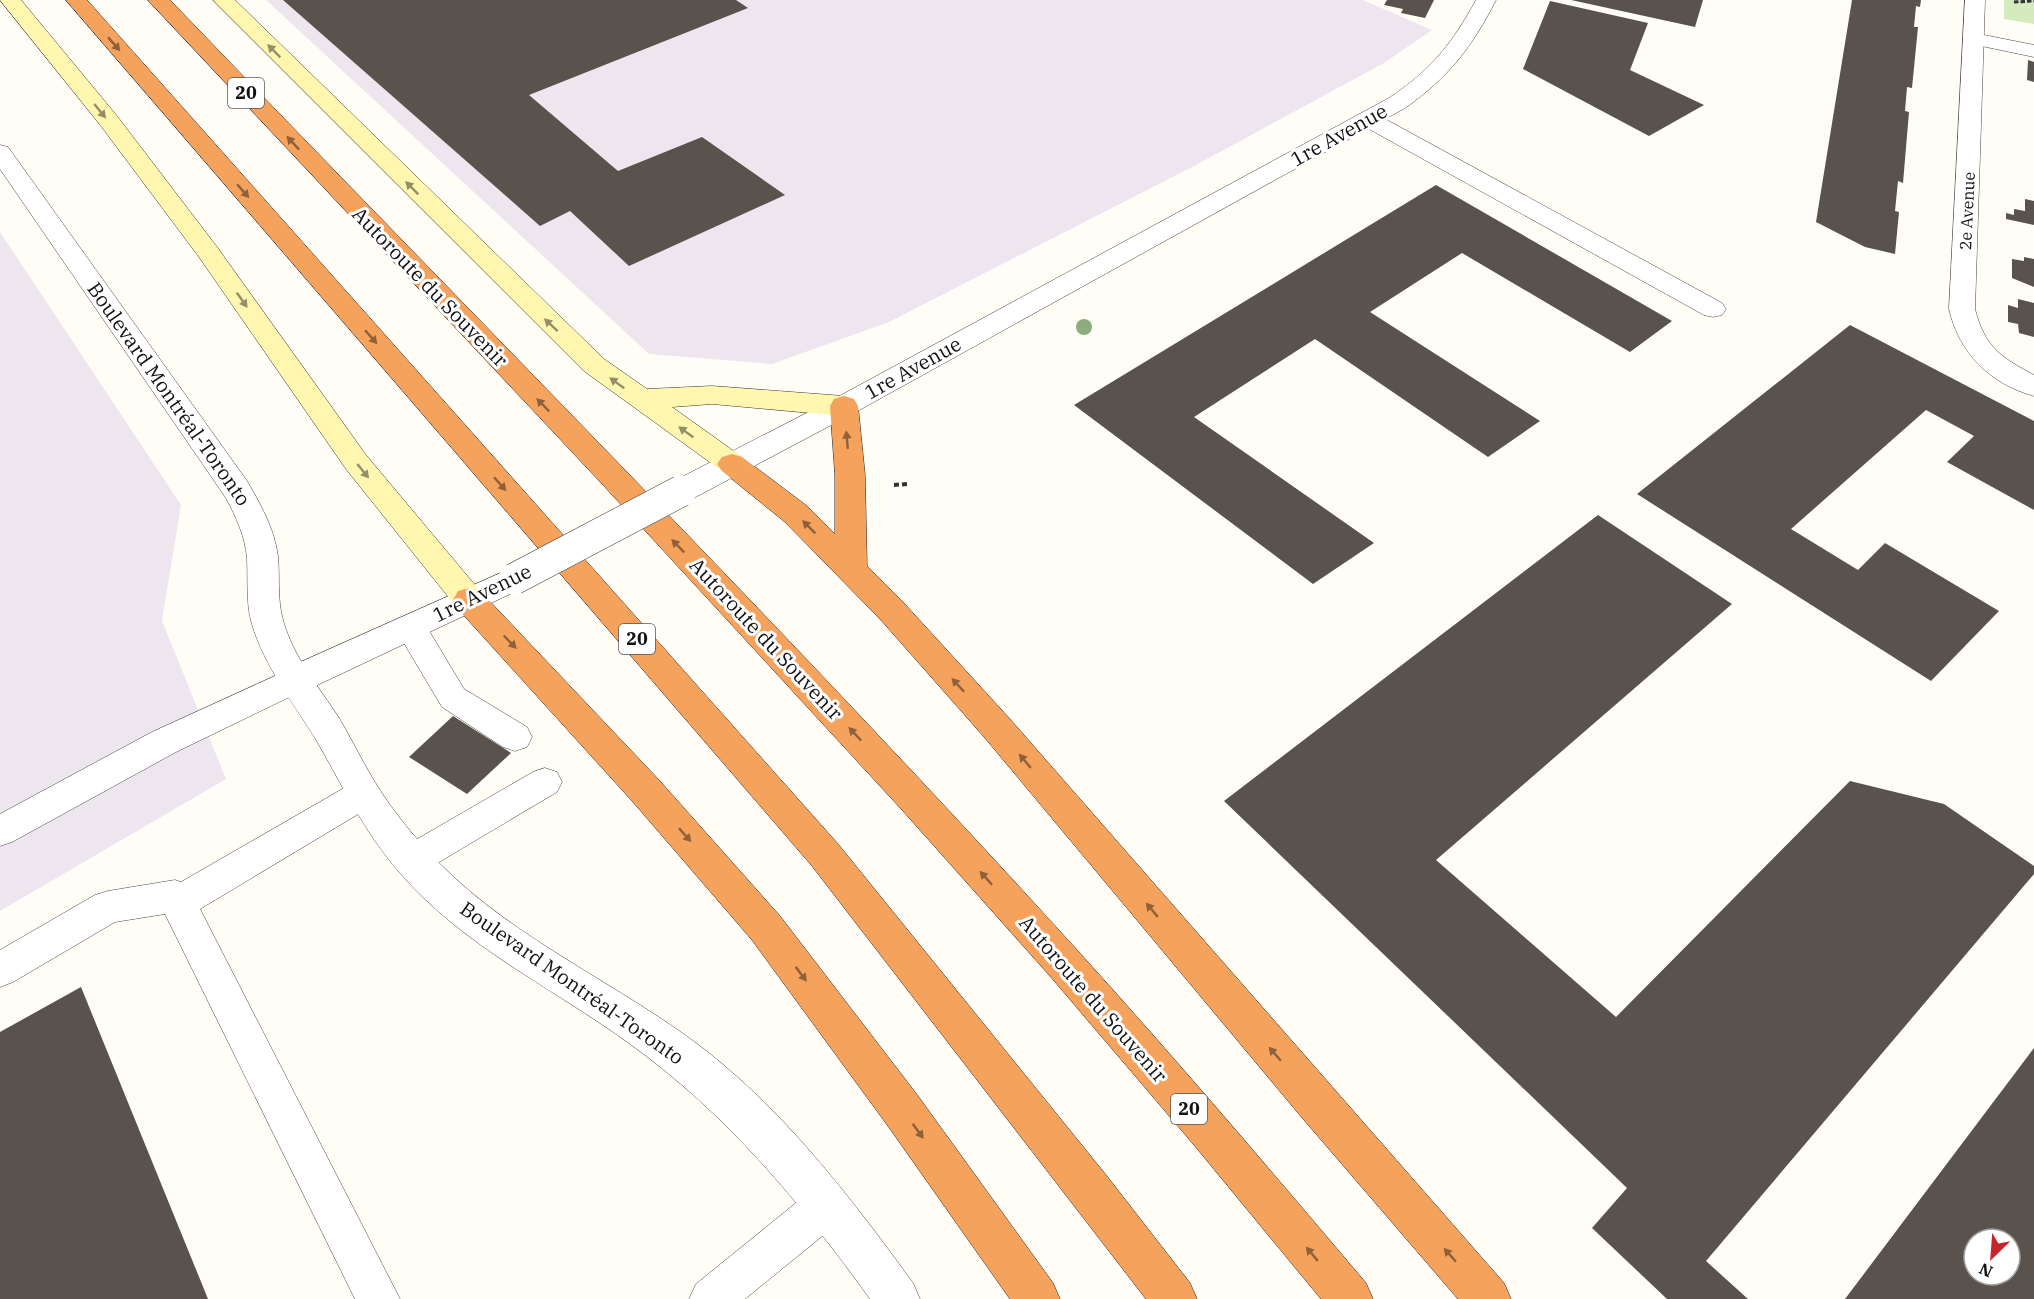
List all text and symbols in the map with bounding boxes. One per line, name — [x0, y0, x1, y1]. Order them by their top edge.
one-way arrow — [107, 36, 120, 51]
one-way arrow — [267, 44, 281, 58]
road number: 20 — [228, 78, 264, 108]
street label: 1re Avenue — [1286, 97, 1392, 172]
one-way arrow — [93, 103, 106, 118]
one-way arrow — [286, 135, 300, 150]
street label: 2e Avenue — [1955, 171, 1979, 251]
one-way arrow — [405, 181, 420, 195]
one-way arrow — [236, 183, 249, 198]
street label: Autoroute du Souvenir — [347, 201, 514, 373]
street label: Boulevard Montréal-Toronto — [82, 276, 257, 511]
one-way arrow — [236, 291, 248, 307]
one-way arrow — [544, 318, 559, 332]
one-way arrow — [364, 329, 377, 344]
street label: 1re Avenue — [860, 330, 966, 405]
one-way arrow — [609, 377, 624, 389]
one-way arrow — [536, 398, 550, 413]
one-way arrow — [679, 426, 695, 438]
one-way arrow — [842, 431, 852, 450]
one-way arrow — [357, 463, 370, 479]
one-way arrow — [493, 476, 506, 491]
one-way arrow — [802, 520, 817, 534]
one-way arrow — [671, 539, 685, 554]
street label: Autoroute du Souvenir — [684, 552, 849, 726]
street label: 1re Avenue — [428, 557, 536, 628]
road number: 20 — [619, 624, 655, 654]
one-way arrow — [503, 634, 517, 649]
one-way arrow — [952, 678, 965, 693]
one-way arrow — [849, 727, 862, 742]
one-way arrow — [1019, 754, 1032, 769]
one-way arrow — [678, 827, 691, 842]
one-way arrow — [980, 871, 993, 886]
street label: Boulevard Montréal-Toronto — [455, 895, 690, 1070]
one-way arrow — [1145, 902, 1158, 918]
street label: Autoroute du Souvenir — [1013, 910, 1173, 1088]
one-way arrow — [795, 966, 807, 982]
one-way arrow — [1269, 1047, 1282, 1062]
road number: 20 — [1171, 1094, 1207, 1124]
one-way arrow — [911, 1123, 923, 1138]
north arrow — [1962, 1227, 2022, 1287]
one-way arrow — [1306, 1246, 1319, 1262]
one-way arrow — [1444, 1248, 1457, 1263]
text: N — [1976, 1259, 1996, 1282]

